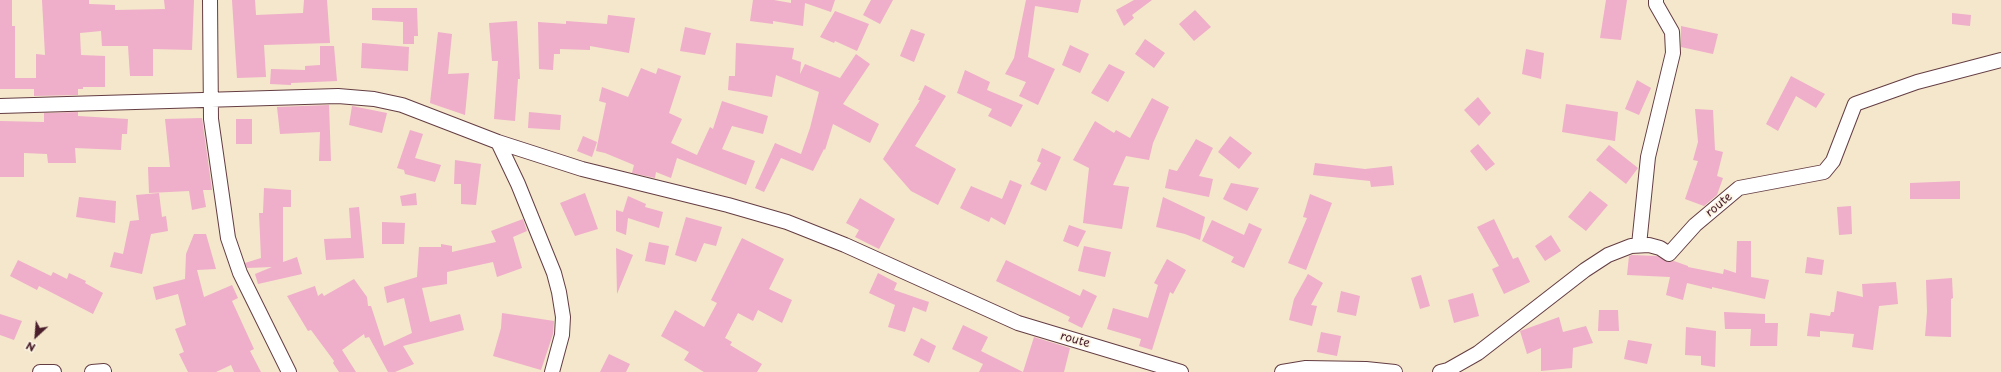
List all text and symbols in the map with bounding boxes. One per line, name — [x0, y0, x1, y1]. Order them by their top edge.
street label: route — [1703, 190, 1735, 220]
north arrow — [16, 316, 56, 356]
street label: route — [1058, 329, 1092, 351]
text: N — [23, 338, 38, 357]

